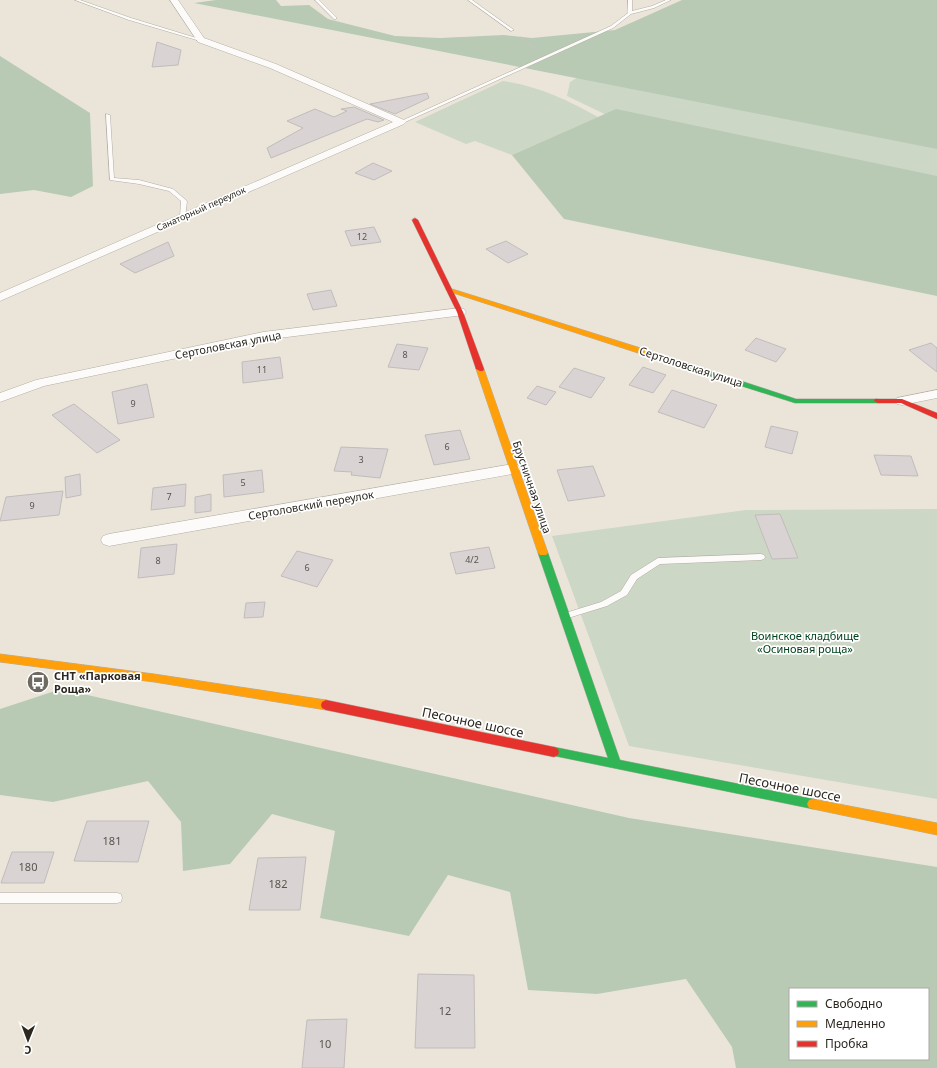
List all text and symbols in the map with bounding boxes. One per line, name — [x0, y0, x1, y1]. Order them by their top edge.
street label: Санаторный переулок — [154, 183, 248, 234]
house number: 12 — [357, 230, 367, 243]
street label: Сертоловская улица — [173, 327, 282, 362]
street label: Сертоловская улица — [637, 343, 745, 390]
house number: 8 — [402, 348, 408, 361]
house number: 11 — [257, 363, 267, 376]
house number: 9 — [130, 397, 136, 410]
street label: Брусничная улица — [510, 438, 555, 535]
house number: 6 — [444, 440, 450, 453]
house number: 3 — [358, 453, 364, 466]
house number: 5 — [240, 476, 246, 489]
street label: Сертоловский переулок — [247, 486, 375, 523]
house number: 7 — [166, 490, 172, 503]
house number: 9 — [29, 499, 35, 512]
house number: 4/2 — [465, 553, 479, 566]
house number: 8 — [155, 554, 161, 567]
house number: 6 — [304, 561, 310, 574]
park label: Воинское кладбище «Осиновая роща» — [751, 628, 859, 656]
place label: СНТ «Парковая Роща» — [54, 668, 141, 696]
bus stop icon: СНТ «Парковая Роща» — [25, 669, 51, 695]
street label: Песочное шоссе — [420, 702, 526, 742]
street label: Песочное шоссе — [737, 768, 843, 806]
house number: 181 — [103, 833, 121, 848]
house number: 180 — [19, 859, 37, 874]
house number: 182 — [269, 876, 287, 891]
legend — [789, 988, 929, 1060]
text: Свободно — [825, 995, 883, 1012]
house number: 12 — [439, 1003, 451, 1018]
text: Медленно — [825, 1015, 885, 1032]
north arrow — [8, 1020, 48, 1060]
text: Пробка — [825, 1035, 868, 1052]
house number: 10 — [319, 1036, 331, 1051]
text: С — [24, 1043, 32, 1058]

